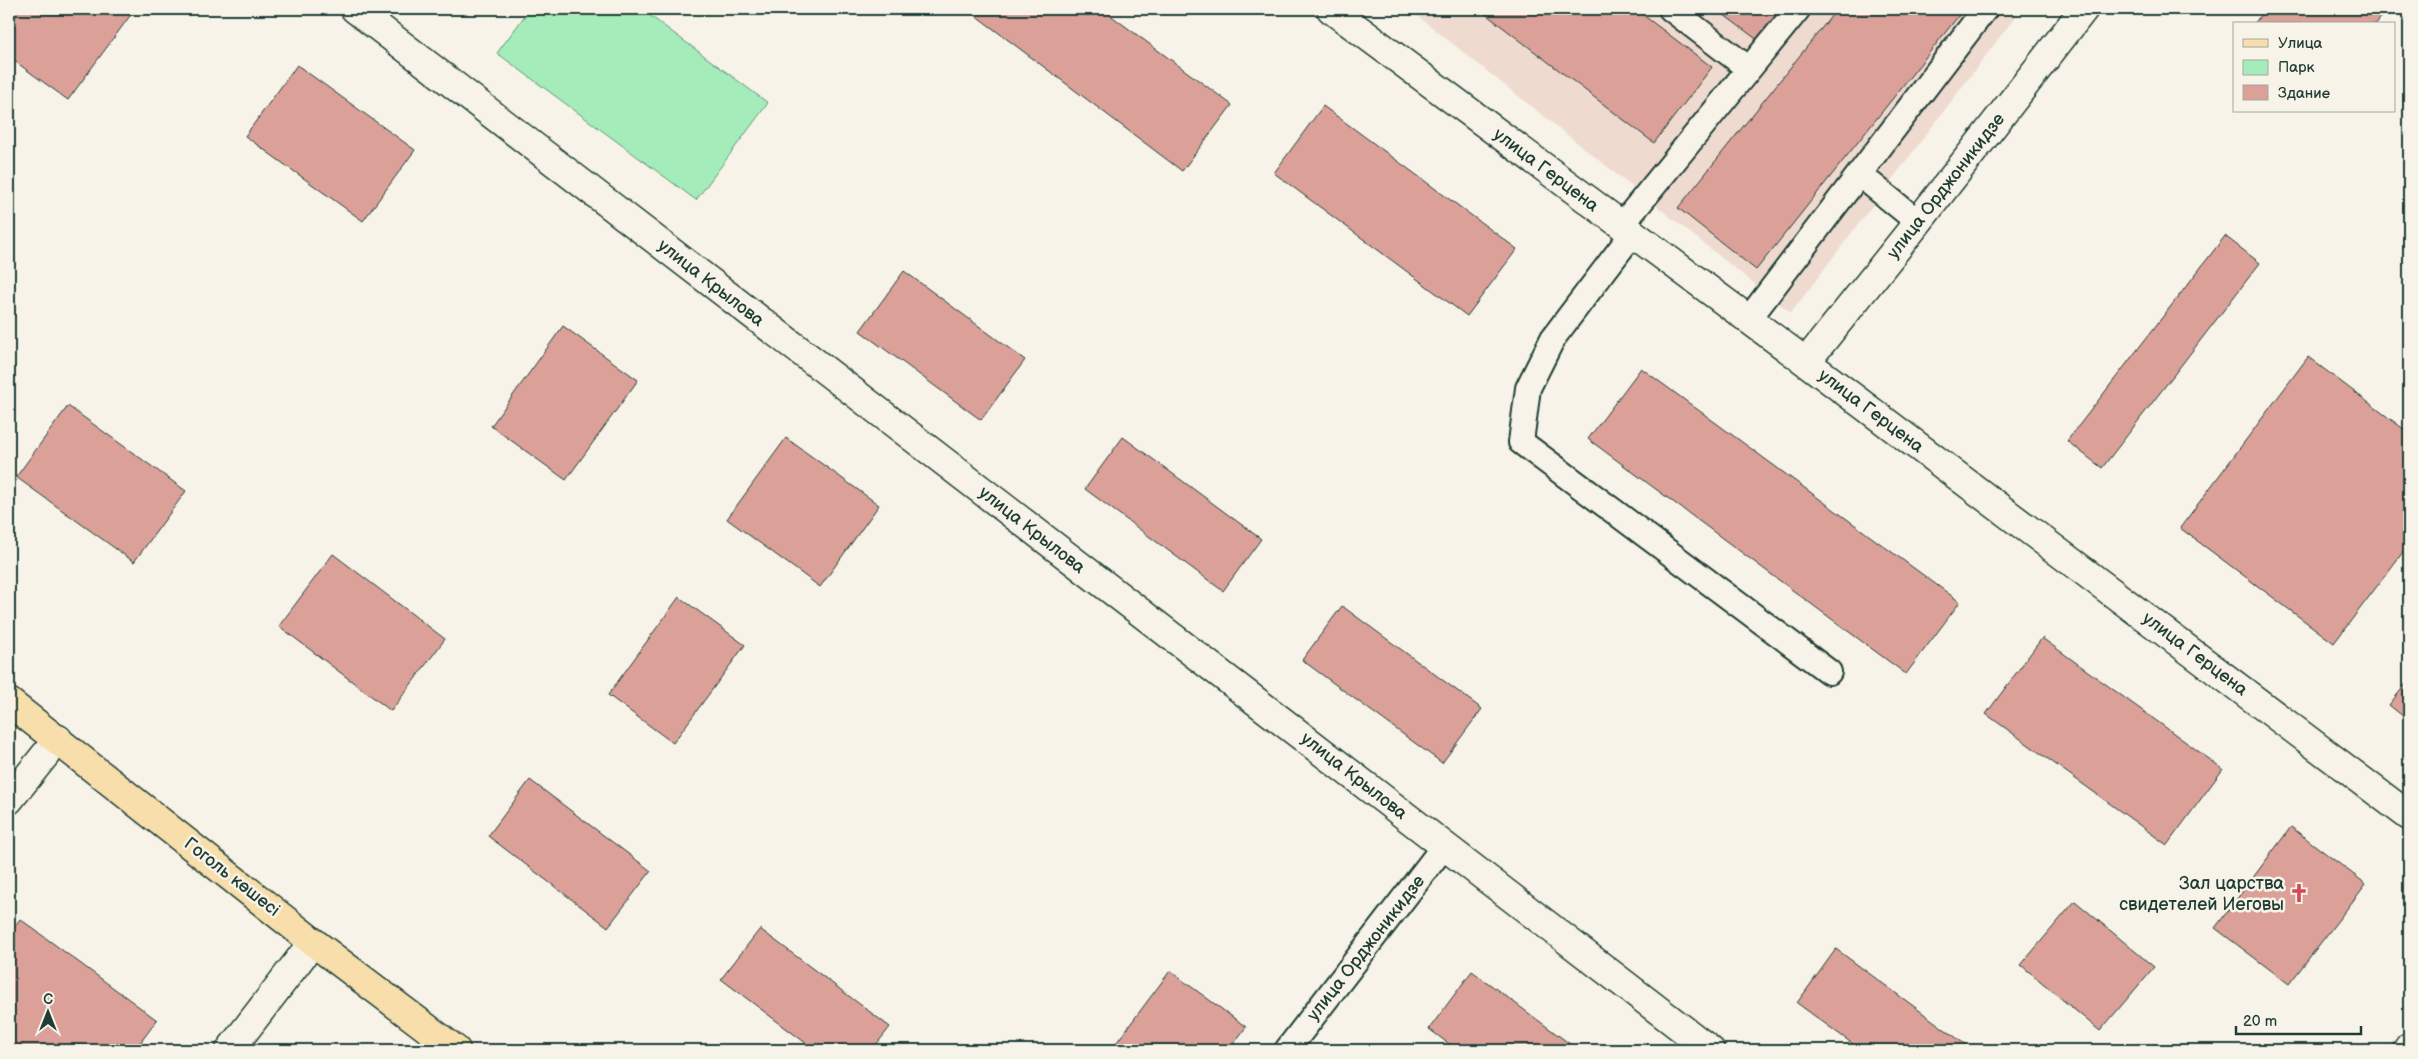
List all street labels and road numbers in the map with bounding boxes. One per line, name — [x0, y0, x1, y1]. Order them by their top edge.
street label: улица Орджоникидзе — [1883, 109, 2009, 263]
street label: улица Герцена — [1489, 124, 1603, 217]
street label: улица Крылова — [654, 235, 769, 331]
street label: улица Герцена — [1814, 365, 1928, 458]
street label: улица Крылова — [975, 482, 1090, 578]
street label: улица Герцена — [2138, 608, 2252, 701]
street label: улица Крылова — [1297, 728, 1412, 824]
street label: Гоголь көшесі — [180, 833, 284, 921]
street label: улица Орджоникидзе — [1303, 871, 1429, 1025]

